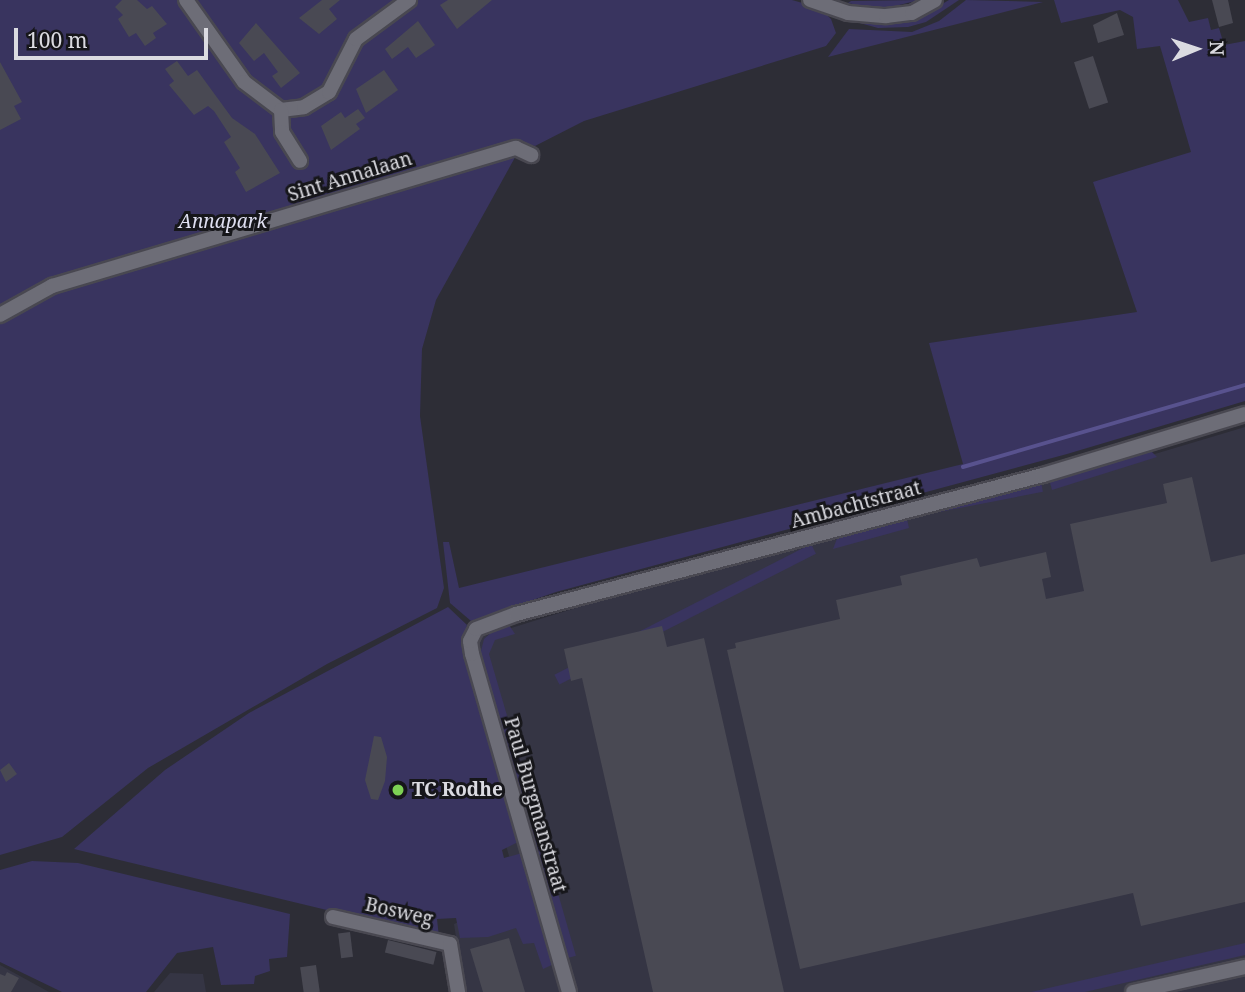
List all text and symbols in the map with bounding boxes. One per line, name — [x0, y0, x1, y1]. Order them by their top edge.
scale bar — [18, 14, 212, 58]
north arrow — [1161, 14, 1231, 84]
text: 100 m — [27, 26, 88, 54]
text: N — [1204, 40, 1230, 56]
street label: Sint Annalaan — [285, 147, 415, 207]
park label: Annapark — [179, 211, 267, 233]
street label: Ambachtstraat — [788, 477, 924, 533]
street label: Paul Burgmanstraat — [499, 715, 571, 895]
place label: TC Rodhe — [412, 779, 503, 801]
marker: TC Rodhe — [390, 782, 406, 798]
street label: Bosweg — [363, 893, 435, 931]

